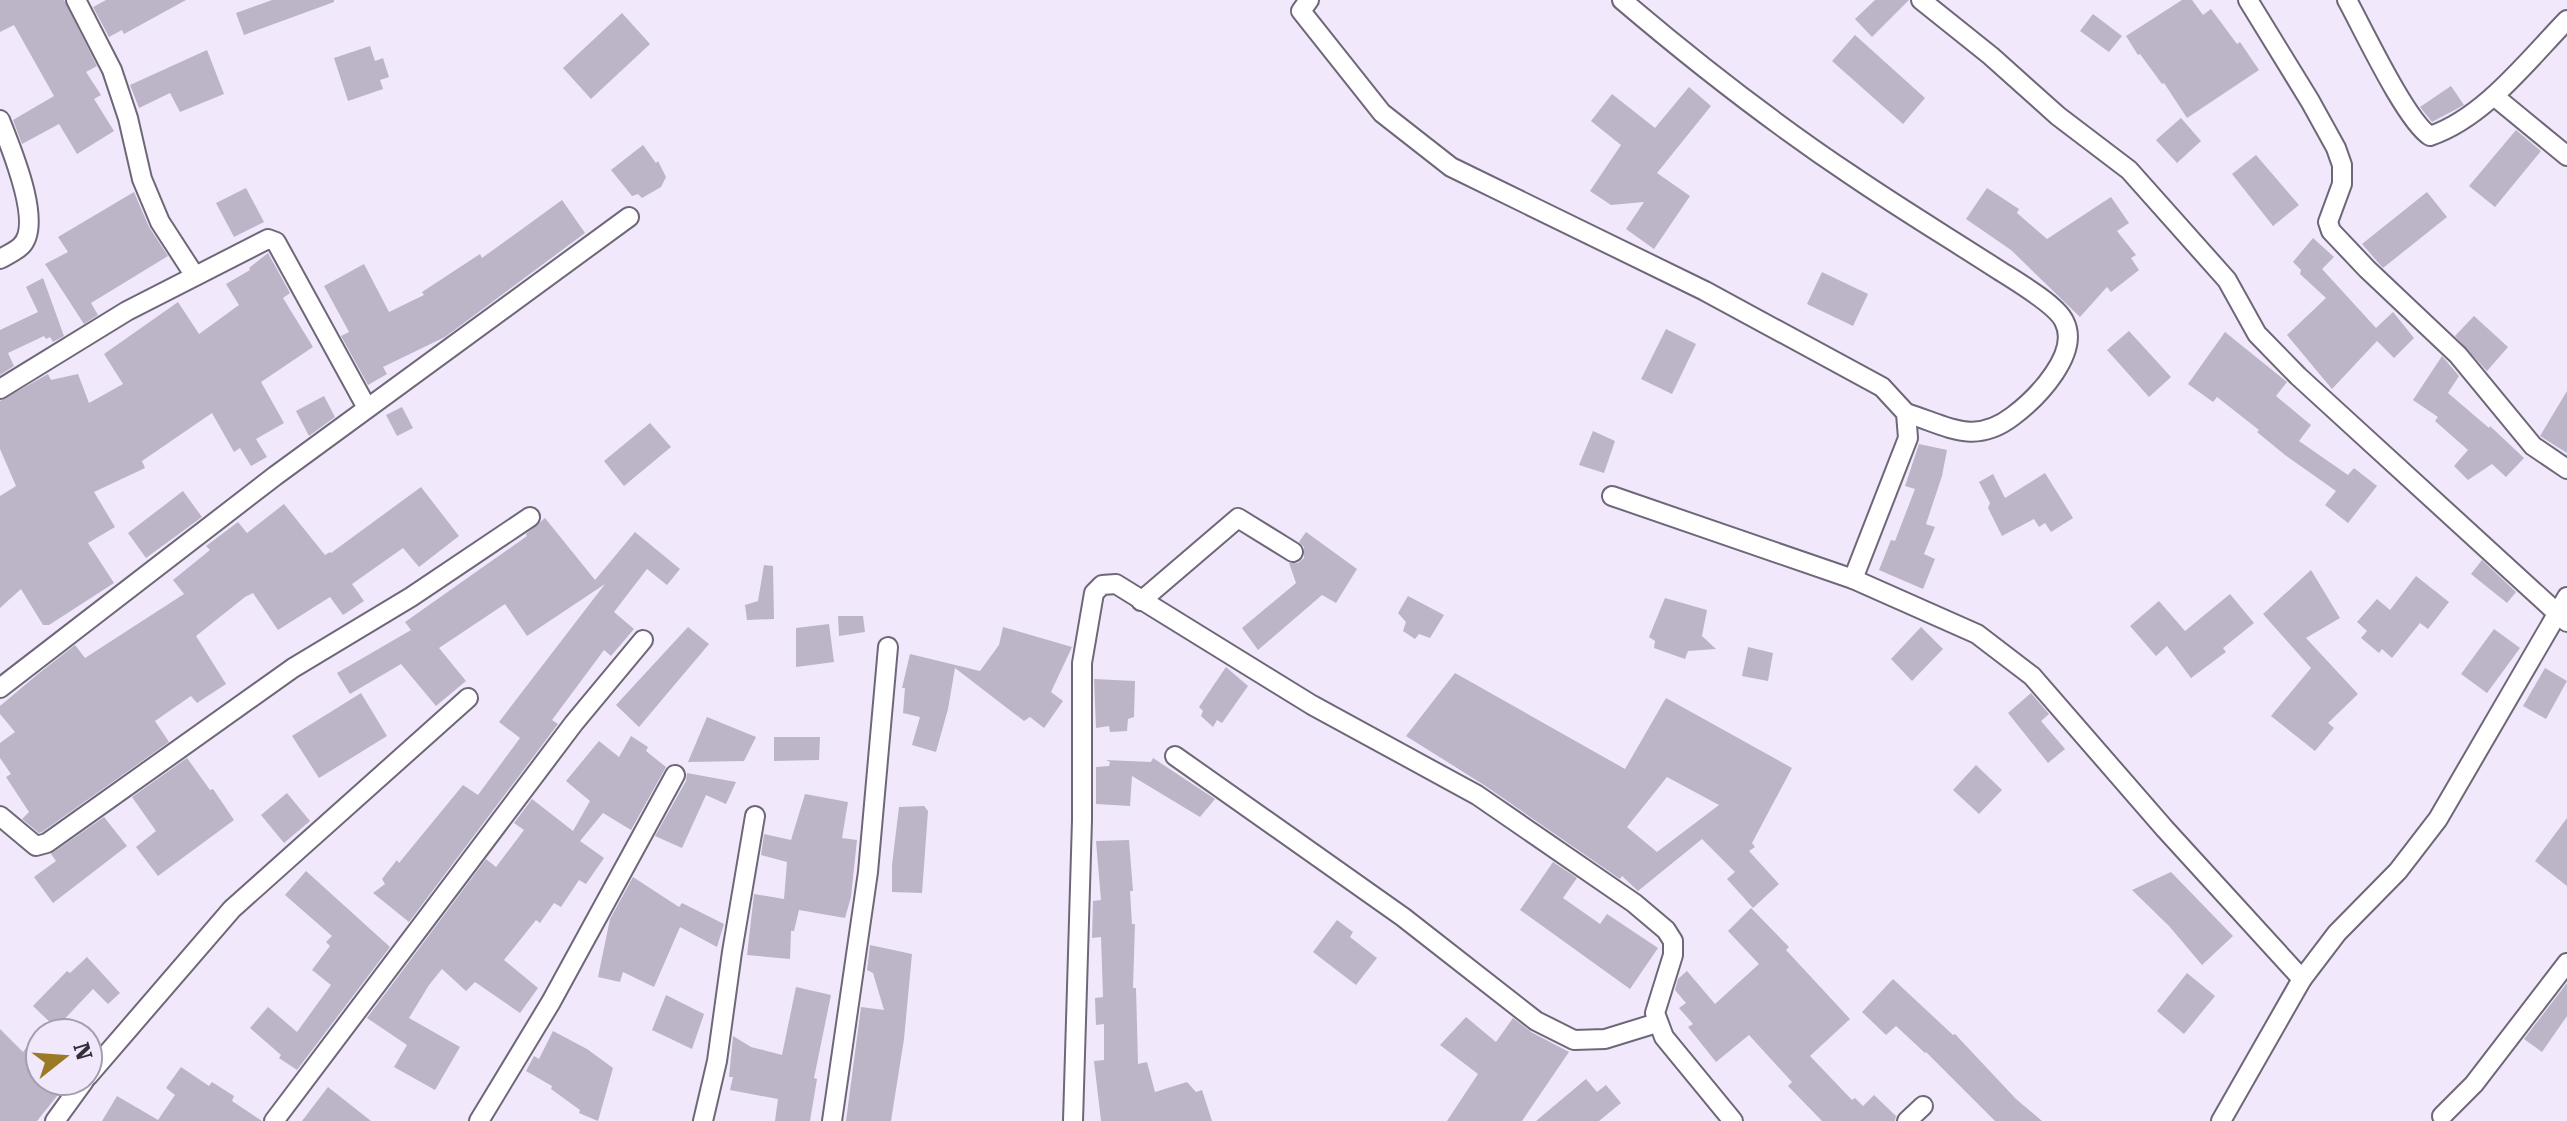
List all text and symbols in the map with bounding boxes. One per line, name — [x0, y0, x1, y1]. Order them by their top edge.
north arrow — [24, 1017, 104, 1097]
text: N — [68, 1040, 97, 1063]

